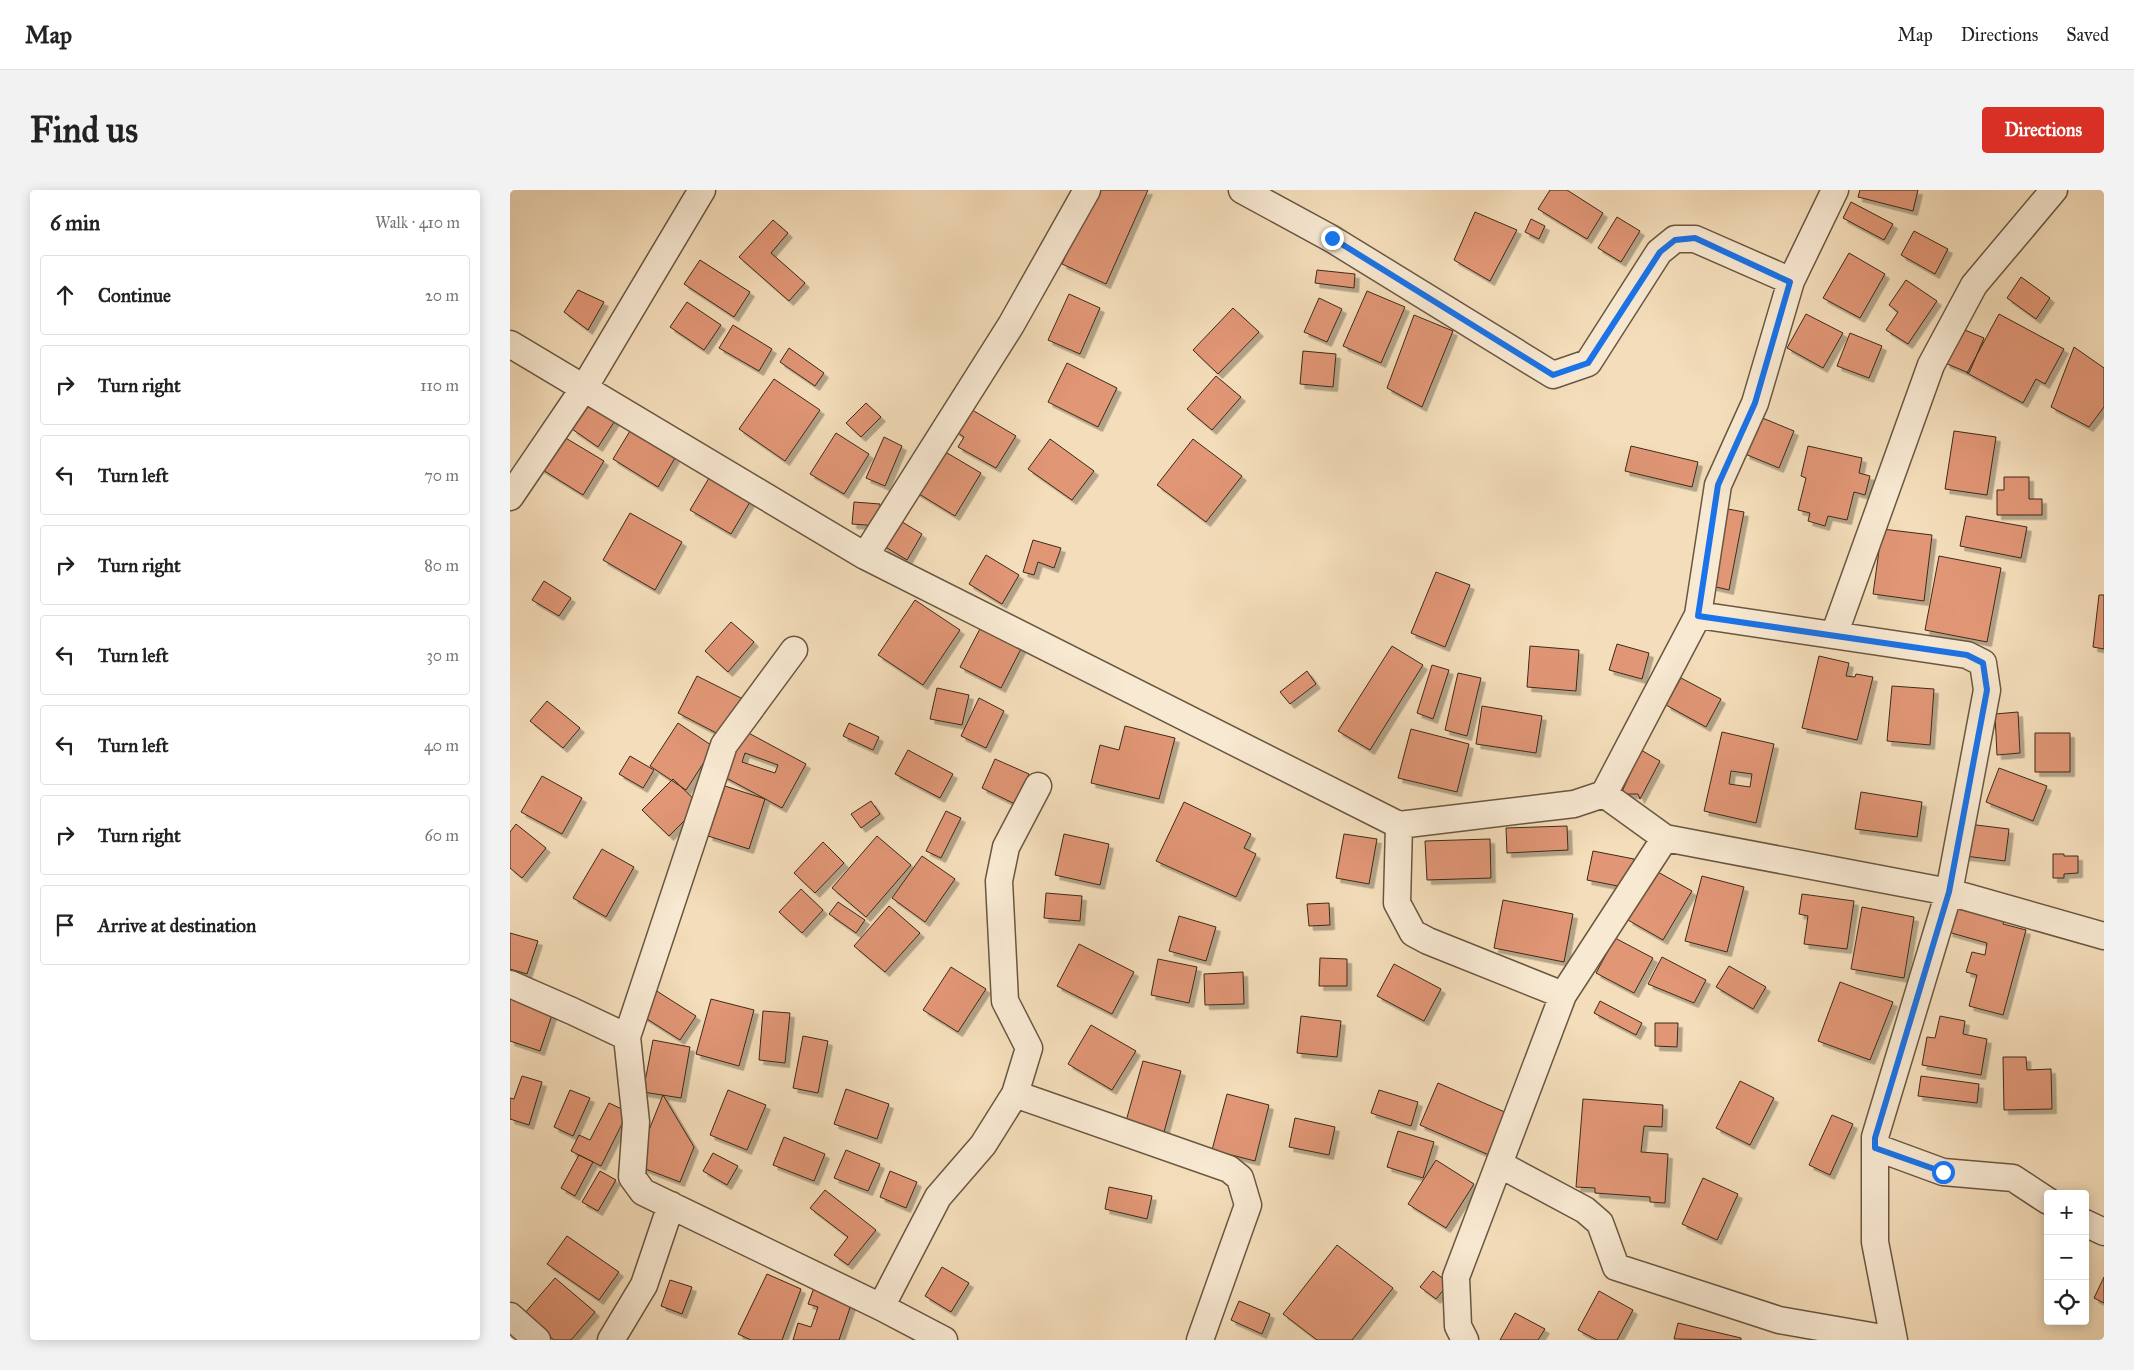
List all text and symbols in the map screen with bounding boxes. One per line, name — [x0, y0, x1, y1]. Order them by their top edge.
text: Map — [25, 20, 72, 50]
text: Map — [1897, 24, 1933, 46]
text: Directions — [1961, 24, 2038, 46]
text: Saved — [2066, 24, 2109, 46]
button: Directions — [1982, 107, 2104, 153]
text: Find us — [30, 109, 138, 152]
text: 6 min — [50, 210, 100, 236]
text: Walk · 410 m — [375, 213, 460, 232]
route end — [1321, 227, 1344, 250]
icon: ahead — [51, 281, 79, 309]
text: Continue — [98, 284, 171, 307]
text: 20 m — [425, 286, 459, 305]
icon: right — [51, 371, 79, 399]
text: Turn right — [98, 374, 181, 397]
text: 110 m — [420, 376, 459, 395]
icon: left — [51, 461, 79, 489]
text: Turn left — [98, 464, 168, 487]
text: 70 m — [424, 466, 459, 485]
icon: right — [51, 551, 79, 579]
text: Turn right — [98, 554, 181, 577]
text: 80 m — [424, 556, 459, 575]
icon: left — [51, 641, 79, 669]
text: Turn left — [98, 644, 168, 667]
text: 30 m — [426, 646, 459, 665]
icon: left — [51, 731, 79, 759]
text: Turn left — [98, 734, 168, 757]
text: 40 m — [424, 736, 459, 755]
icon: right — [51, 821, 79, 849]
text: Turn right — [98, 824, 181, 847]
text: 60 m — [425, 826, 459, 845]
icon: arrive — [51, 911, 79, 939]
text: Arrive at destination — [98, 914, 256, 937]
route start — [1932, 1161, 1955, 1184]
map controls — [2044, 1190, 2089, 1325]
button: + — [2044, 1190, 2089, 1235]
button: − — [2044, 1235, 2089, 1280]
button: locate — [2044, 1280, 2089, 1325]

